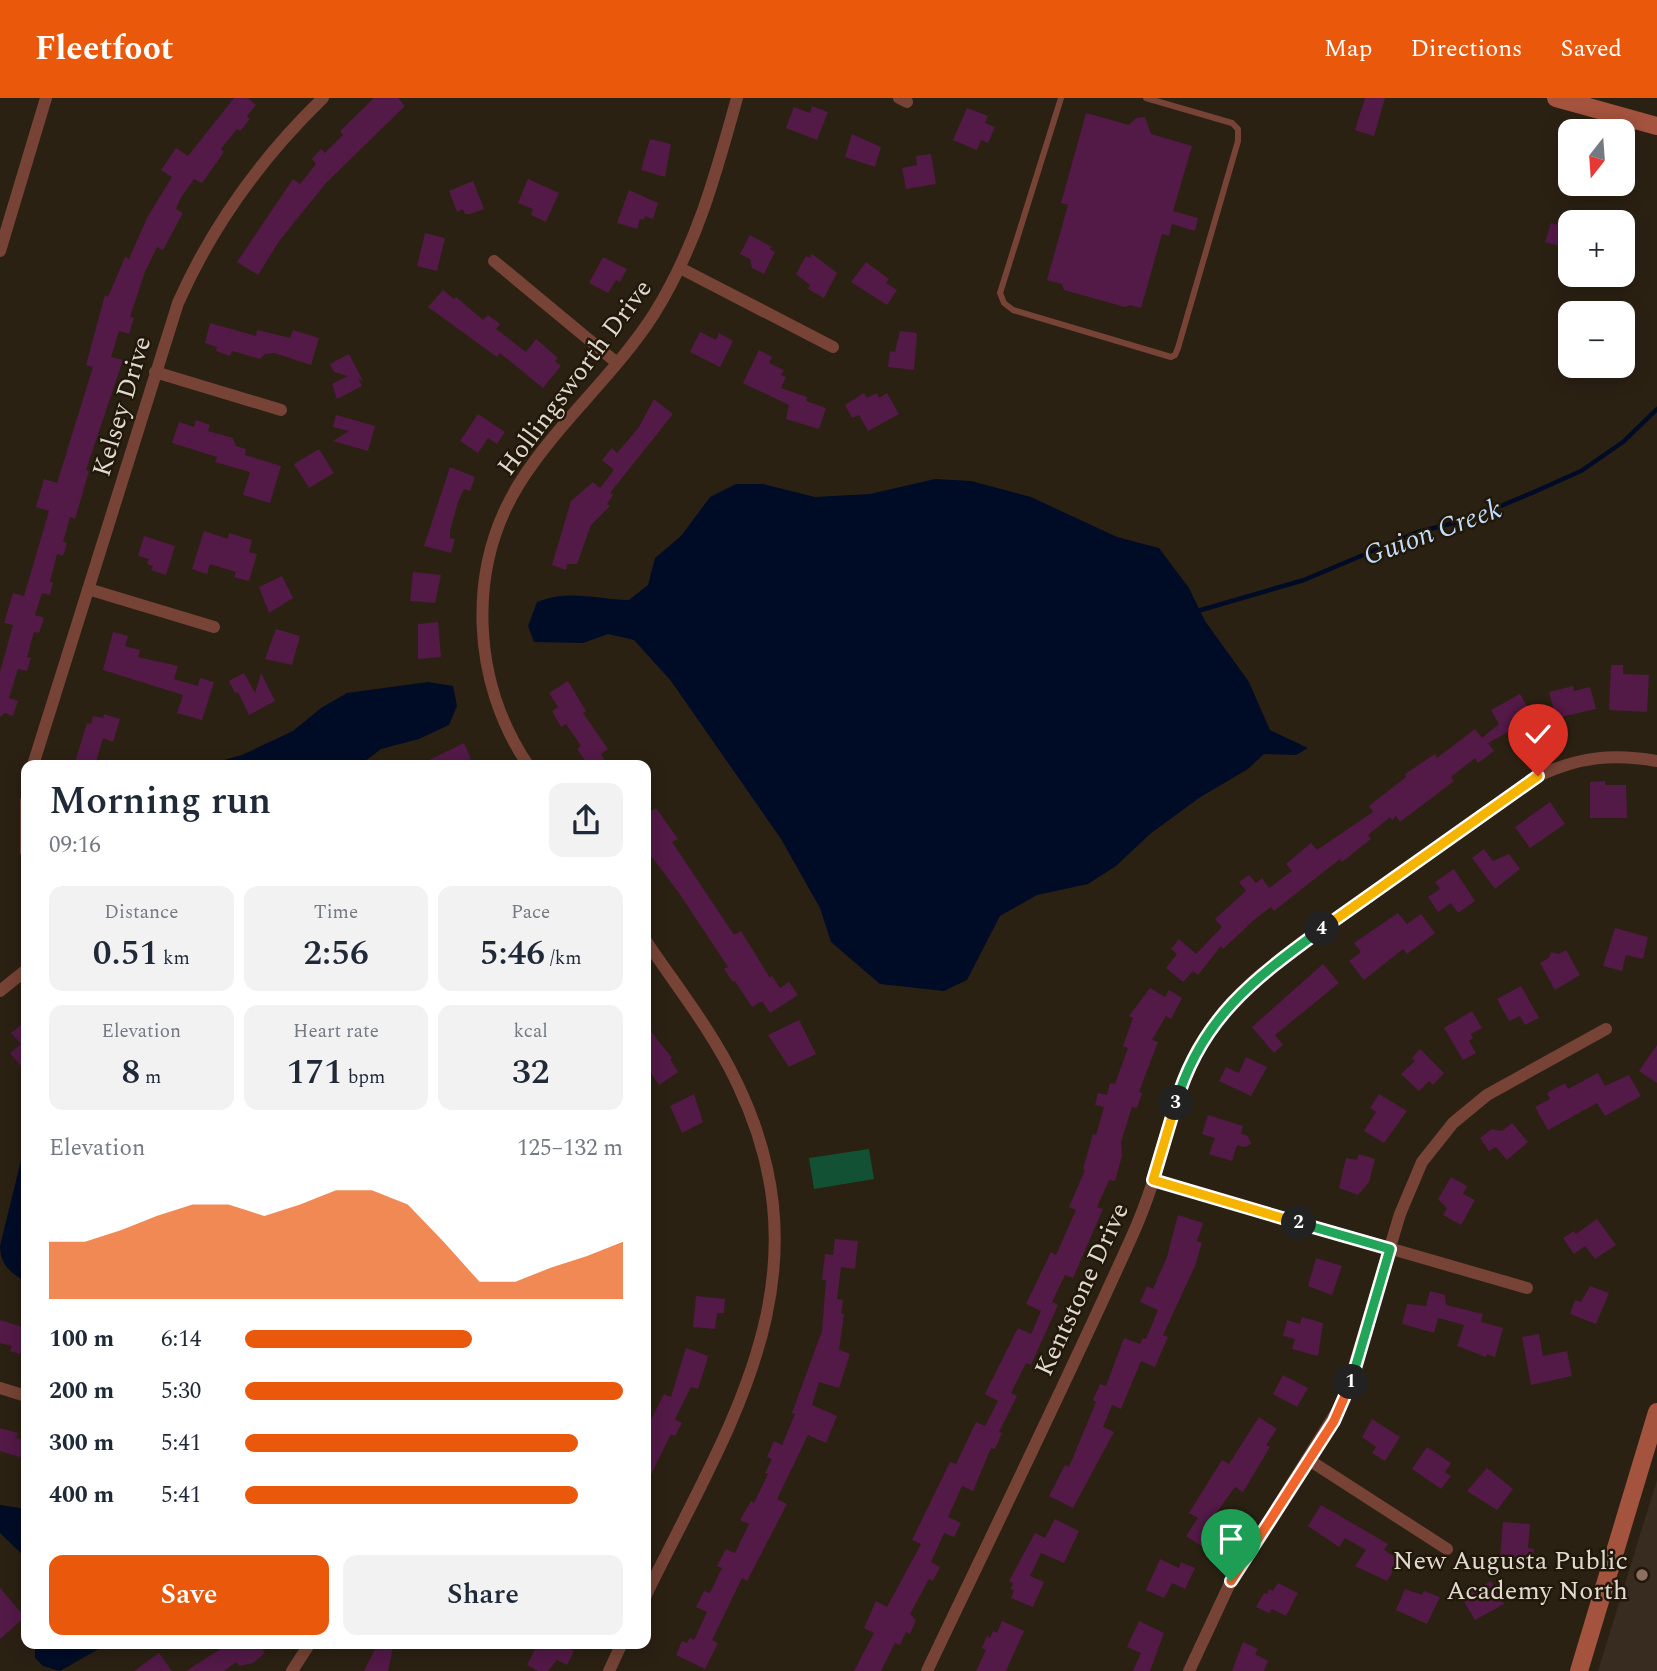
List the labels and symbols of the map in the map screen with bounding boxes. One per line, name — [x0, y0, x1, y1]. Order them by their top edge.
north arrow — [1558, 119, 1634, 196]
street label: Hollingsworth Drive — [487, 271, 662, 484]
street label: Kelsey Drive — [82, 331, 162, 481]
water label: Guion Creek — [1357, 487, 1508, 577]
pin — [1508, 704, 1568, 776]
pin: 4 — [1304, 912, 1340, 946]
pin: 3 — [1158, 1086, 1194, 1121]
street label: Kentstone Drive — [1024, 1196, 1140, 1383]
pin: 2 — [1282, 1206, 1316, 1240]
pin: 1 — [1334, 1364, 1368, 1400]
pin — [1201, 1509, 1261, 1581]
place label: New Augusta Public Academy North — [1393, 1541, 1628, 1611]
marker: New Augusta Public Academy North — [1634, 1567, 1650, 1583]

